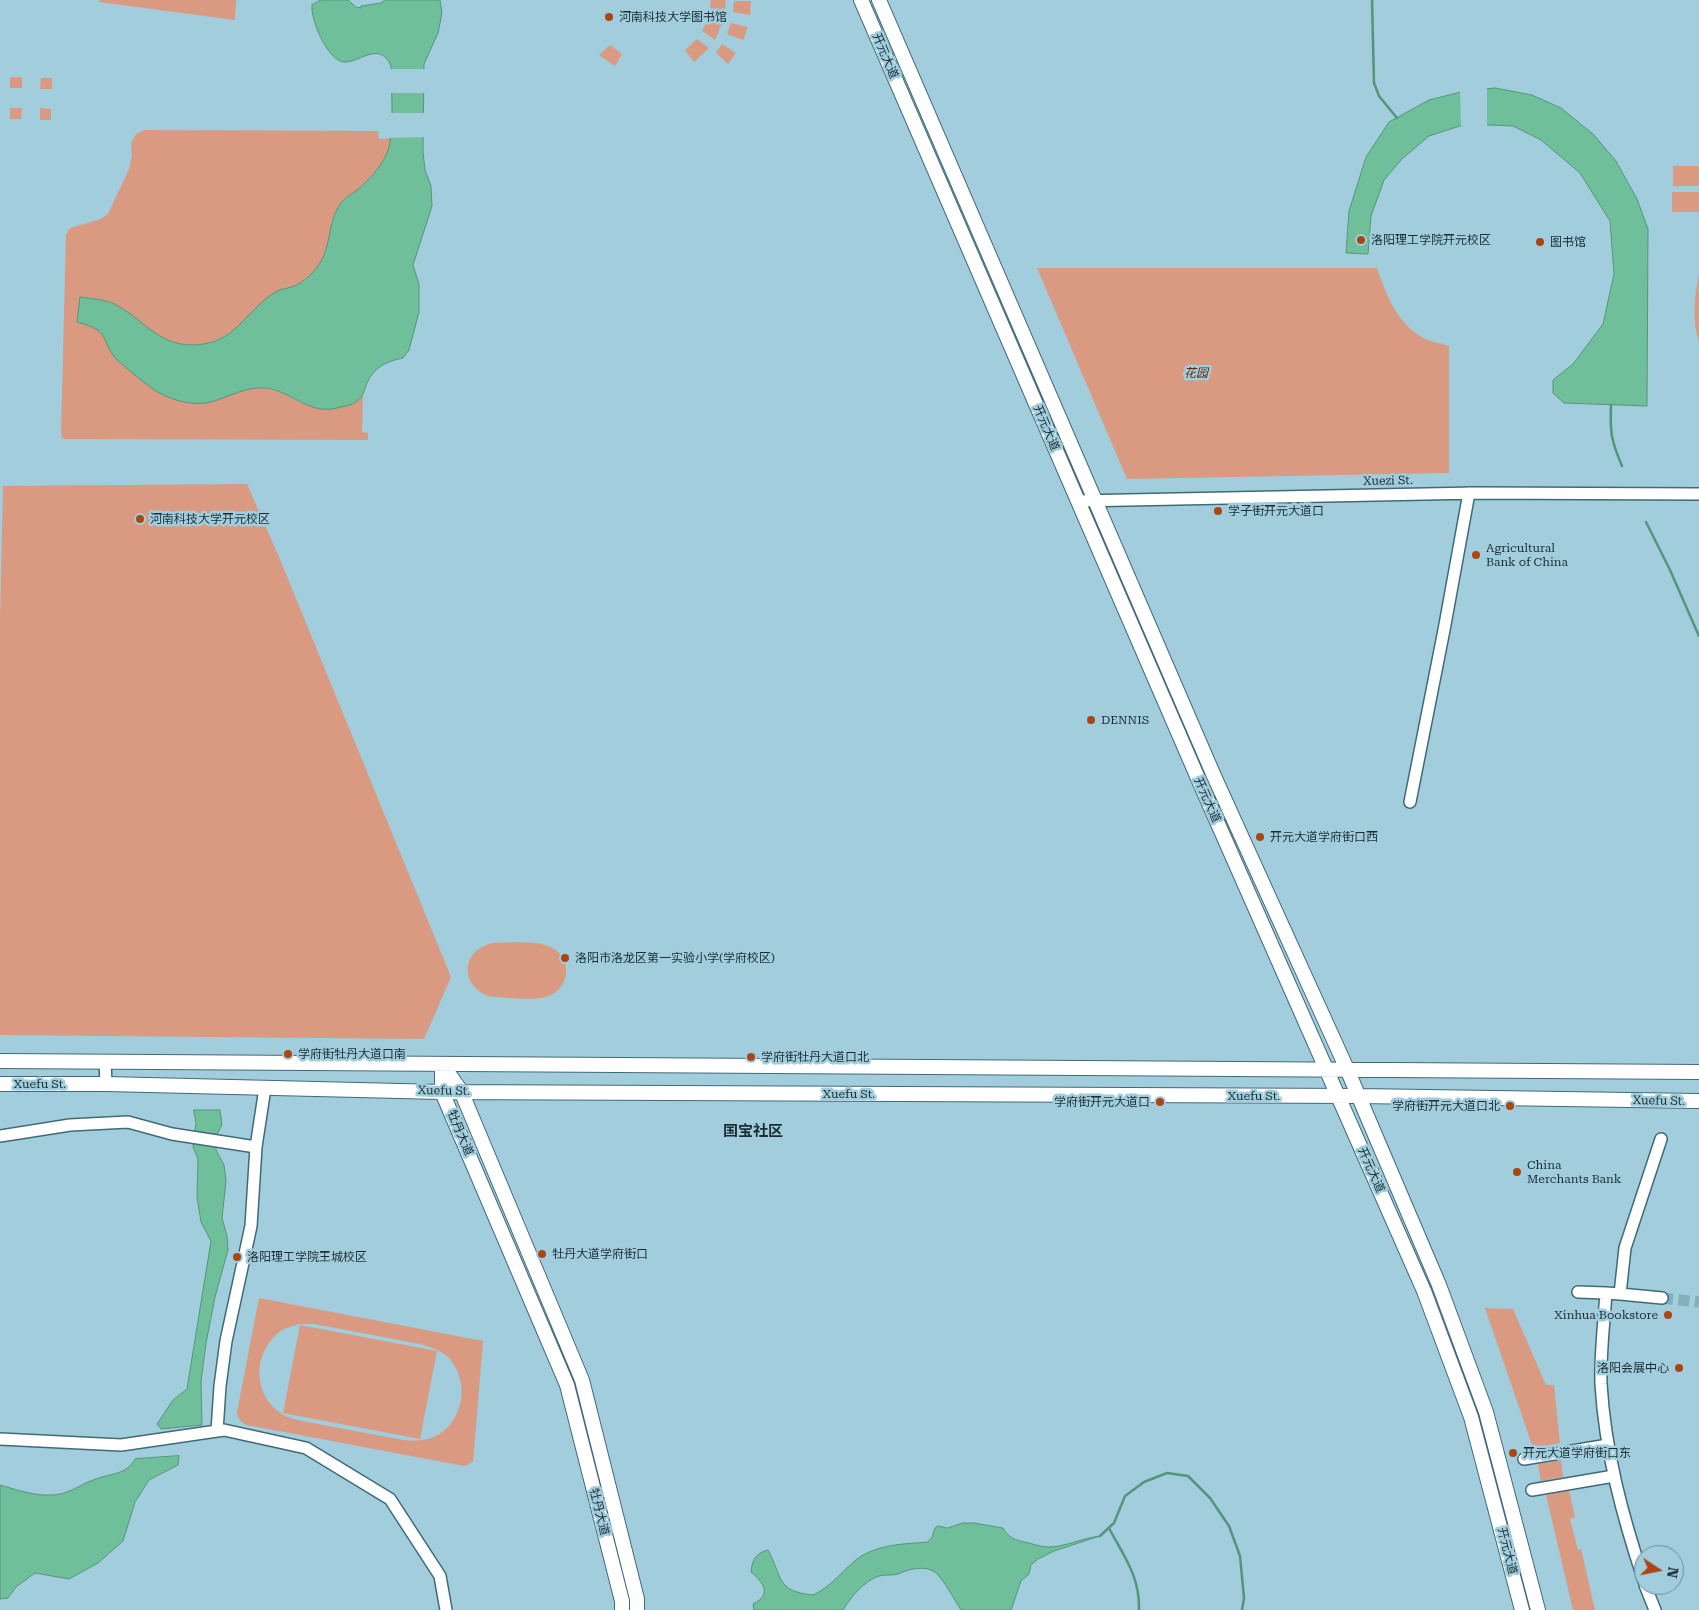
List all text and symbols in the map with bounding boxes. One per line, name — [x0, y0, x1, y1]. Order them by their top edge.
place label: 河南科技大学图书馆 — [619, 10, 727, 24]
marker: 河南科技大学图书馆 — [603, 11, 615, 23]
street label: 开元大道 — [869, 31, 901, 81]
place label: 洛阳理工学院开元校区 — [1371, 233, 1491, 247]
marker: 洛阳理工学院开元校区 — [1355, 234, 1367, 246]
place label: 图书馆 — [1550, 235, 1586, 249]
marker: 图书馆 — [1534, 236, 1546, 248]
park label: 花园 — [1184, 366, 1208, 380]
street label: 开元大道 — [1030, 403, 1062, 453]
street label: Xuezi St. — [1363, 473, 1413, 489]
place label: 学子街开元大道口 — [1228, 504, 1324, 518]
marker: 学子街开元大道口 — [1212, 505, 1224, 517]
place label: 河南科技大学开元校区 — [150, 512, 270, 526]
marker: 河南科技大学开元校区 — [134, 513, 146, 525]
place label: Agricultural Bank of China — [1486, 541, 1568, 569]
marker: Agricultural Bank of China — [1470, 549, 1482, 561]
place label: DENNIS — [1101, 713, 1149, 727]
marker: DENNIS — [1085, 714, 1097, 726]
street label: 开元大道 — [1191, 775, 1223, 825]
place label: 开元大道学府街口西 — [1270, 830, 1378, 844]
marker: 开元大道学府街口西 — [1254, 831, 1266, 843]
place label: 洛阳市洛龙区第一实验小学(学府校区) — [575, 951, 775, 965]
marker: 洛阳市洛龙区第一实验小学(学府校区) — [559, 952, 571, 964]
place label: 学府街牡丹大道口南 — [298, 1047, 406, 1061]
marker: 学府街牡丹大道口南 — [282, 1048, 294, 1060]
place label: 学府街牡丹大道口北 — [761, 1050, 869, 1064]
marker: 学府街牡丹大道口北 — [745, 1051, 757, 1063]
street label: Xuefu St. — [14, 1077, 66, 1091]
street label: Xuefu St. — [417, 1083, 471, 1099]
street label: Xuefu St. — [823, 1087, 875, 1101]
street label: Xuefu St. — [1228, 1089, 1280, 1103]
street label: Xuefu St. — [1632, 1093, 1686, 1109]
place label: 学府街开元大道口 — [1054, 1095, 1150, 1109]
marker: 学府街开元大道口 — [1154, 1096, 1166, 1108]
place label: 学府街开元大道口北 — [1392, 1099, 1500, 1113]
marker: 学府街开元大道口北 — [1504, 1100, 1516, 1112]
street label: 牡丹大道 — [444, 1108, 476, 1158]
district label: 国宝社区 — [723, 1123, 783, 1141]
street label: 开元大道 — [1355, 1145, 1387, 1195]
place label: China Merchants Bank — [1527, 1158, 1621, 1186]
marker: China Merchants Bank — [1511, 1166, 1523, 1178]
place label: 牡丹大道学府街口 — [552, 1247, 648, 1261]
marker: 牡丹大道学府街口 — [536, 1248, 548, 1260]
place label: 洛阳理工学院王城校区 — [247, 1250, 367, 1264]
marker: 洛阳理工学院王城校区 — [231, 1251, 243, 1263]
place label: Xinhua Bookstore — [1554, 1308, 1658, 1322]
marker: Xinhua Bookstore — [1662, 1309, 1674, 1321]
place label: 洛阳会展中心 — [1597, 1361, 1669, 1375]
marker: 洛阳会展中心 — [1673, 1362, 1685, 1374]
place label: 开元大道学府街口东 — [1523, 1446, 1631, 1460]
marker: 开元大道学府街口东 — [1507, 1447, 1519, 1459]
street label: 牡丹大道 — [586, 1487, 612, 1537]
street label: 开元大道 — [1494, 1526, 1520, 1576]
north arrow — [1634, 1545, 1684, 1595]
text: N — [1664, 1566, 1682, 1579]

